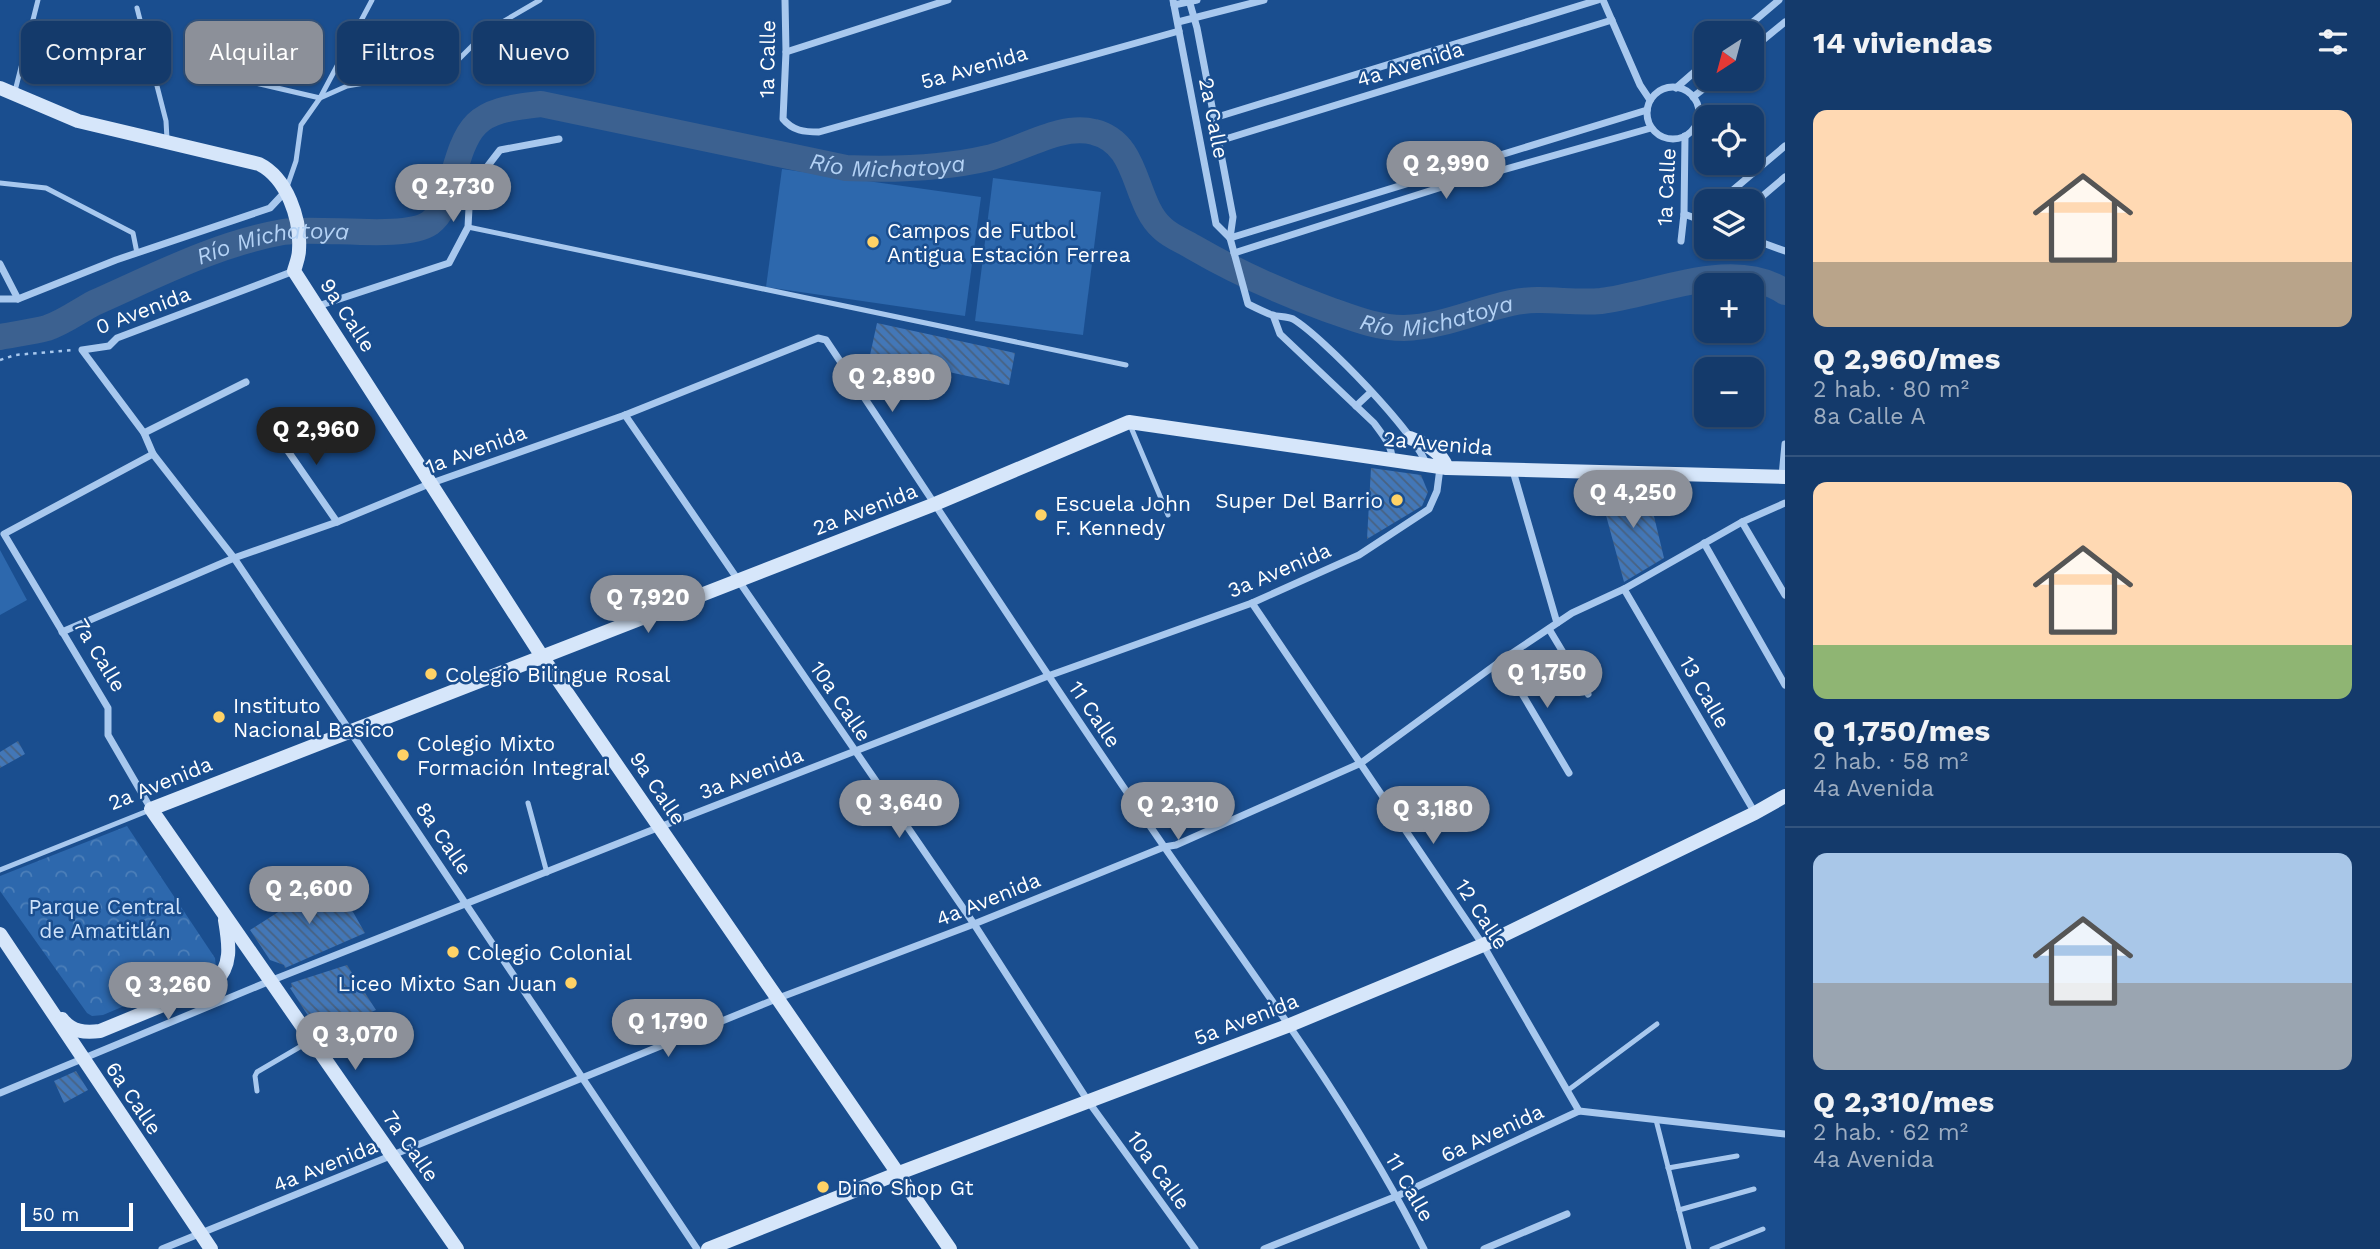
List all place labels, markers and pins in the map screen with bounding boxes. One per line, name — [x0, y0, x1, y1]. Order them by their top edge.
pin: Q 2,990 — [1381, 142, 1511, 201]
pin: Q 2,730 — [388, 164, 518, 224]
place label: Campos de Futbol Antigua Estación Ferrea — [887, 218, 1131, 267]
marker: Campos de Futbol Antigua Estación Ferrea — [865, 234, 881, 250]
pin: Q 2,890 — [827, 354, 957, 414]
pin: Q 2,960 — [251, 407, 381, 467]
pin: Q 4,250 — [1568, 470, 1698, 530]
place label: Super Del Barrio — [1215, 488, 1383, 513]
place label: Escuela John F. Kennedy — [1055, 491, 1191, 540]
marker: Super Del Barrio — [1389, 492, 1405, 508]
marker: Escuela John F. Kennedy — [1033, 507, 1049, 523]
pin: Q 7,920 — [583, 576, 713, 635]
pin: Q 1,750 — [1482, 650, 1612, 710]
place label: Colegio Bilingue Rosal — [445, 662, 671, 687]
marker: Colegio Bilingue Rosal — [423, 666, 439, 682]
place label: Instituto Nacional Basico — [233, 693, 394, 742]
marker: Instituto Nacional Basico — [211, 709, 227, 725]
place label: Colegio Mixto Formación Integral — [417, 731, 610, 780]
marker: Colegio Mixto Formación Integral — [395, 747, 411, 763]
pin: Q 3,640 — [834, 780, 964, 840]
pin: Q 2,310 — [1113, 782, 1243, 842]
pin: Q 3,180 — [1368, 786, 1498, 846]
pin: Q 2,600 — [244, 866, 374, 926]
place label: Colegio Colonial — [467, 940, 633, 965]
marker: Colegio Colonial — [445, 944, 461, 960]
pin: Q 3,260 — [103, 962, 233, 1022]
place label: Liceo Mixto San Juan — [338, 971, 557, 996]
marker: Liceo Mixto San Juan — [563, 975, 579, 991]
pin: Q 1,790 — [603, 1000, 733, 1059]
pin: Q 3,070 — [290, 1012, 420, 1072]
place label: Dino Shop Gt — [837, 1175, 974, 1200]
marker: Dino Shop Gt — [815, 1179, 831, 1195]

